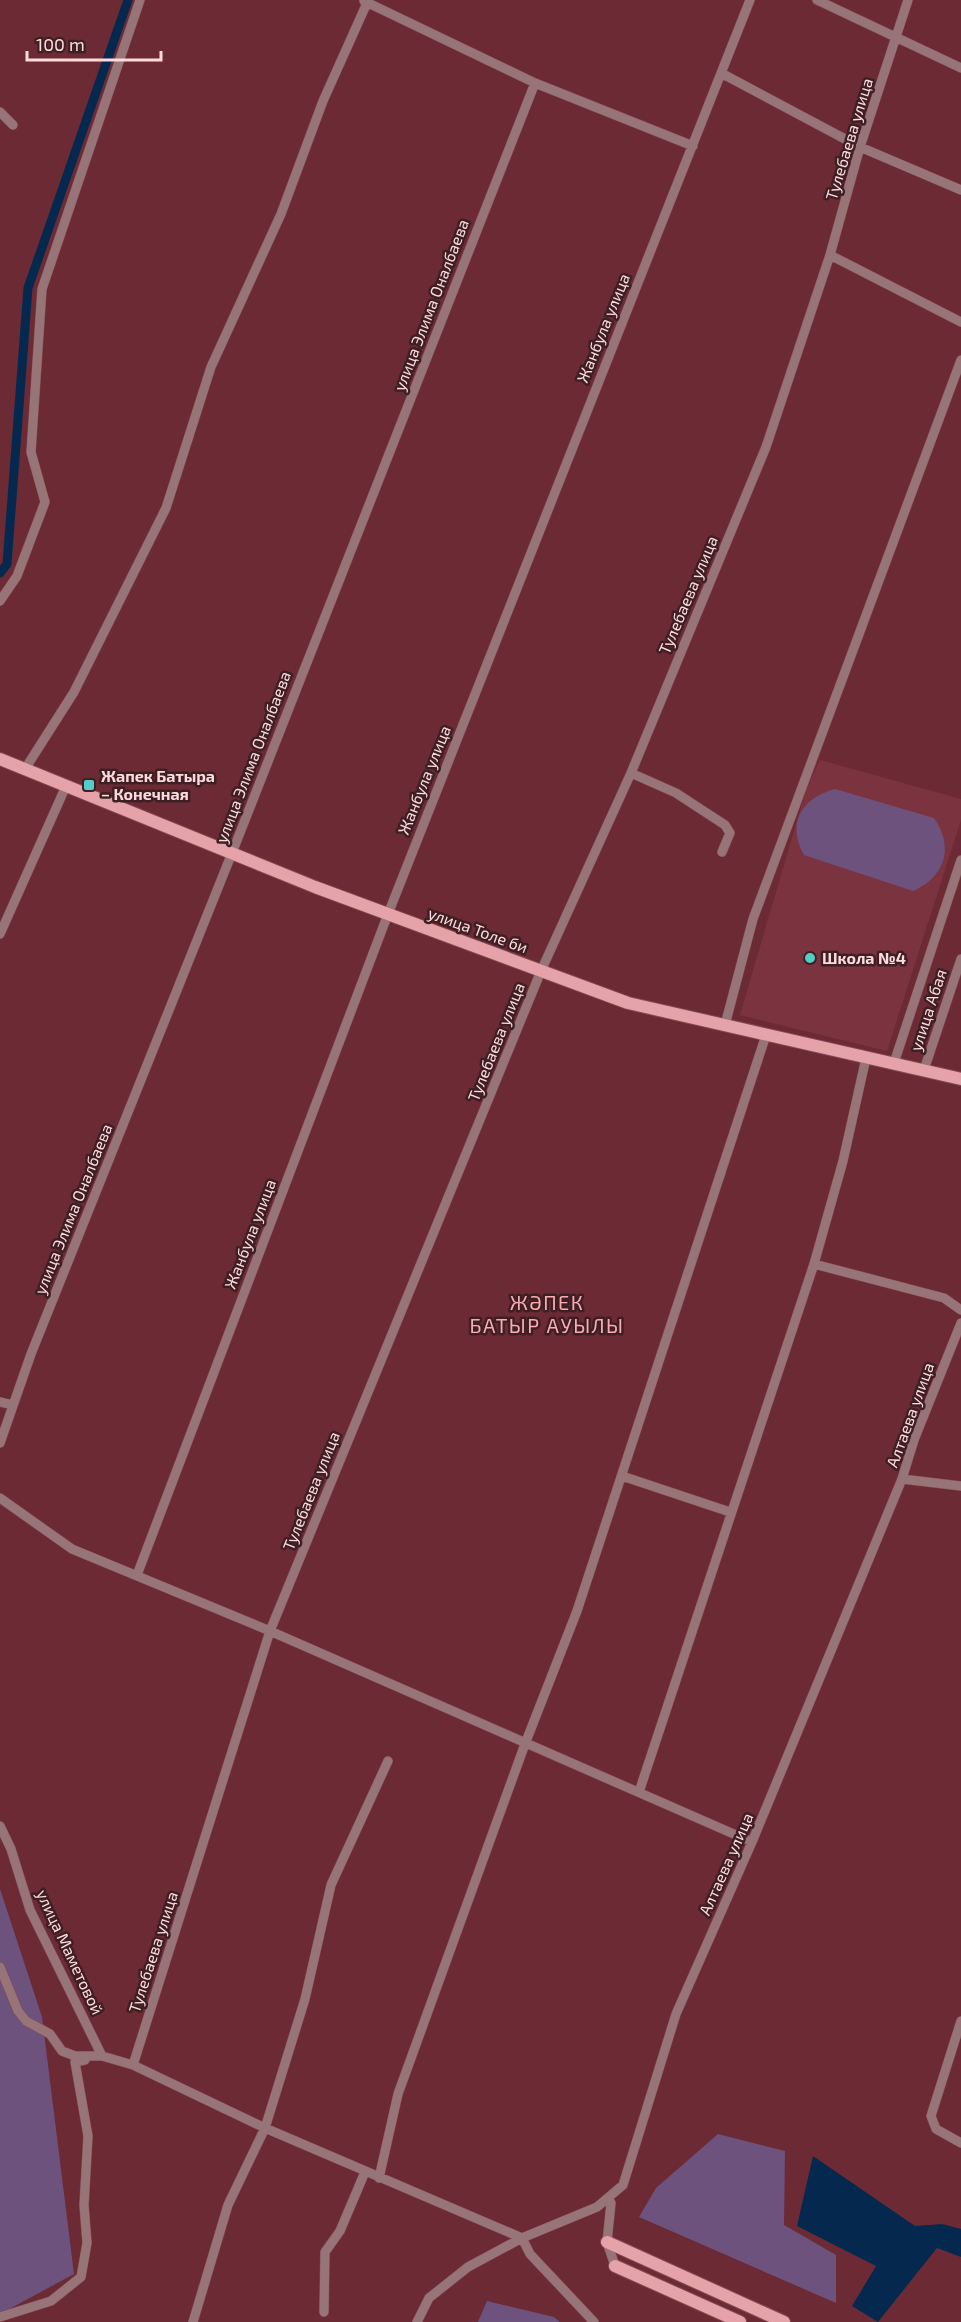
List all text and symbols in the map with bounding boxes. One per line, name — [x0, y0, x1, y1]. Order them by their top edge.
scale bar — [27, 24, 160, 62]
text: 100 m — [36, 33, 85, 55]
street label: Тулебаева улица — [821, 76, 877, 202]
street label: улица Элима Оналбаева — [389, 216, 473, 394]
street label: Жанбула улица — [572, 271, 634, 385]
street label: Тулебаева улица — [654, 533, 722, 657]
street label: улица Элима Оналбаева — [211, 668, 295, 846]
street label: Жанбула улица — [393, 723, 455, 837]
place label: Жапек Батыра – Конечная — [101, 766, 215, 803]
marker: Жапек Батыра – Конечная — [82, 778, 96, 792]
street label: улица Толе би — [425, 903, 531, 957]
place label: Школа №4 — [822, 948, 906, 967]
marker: Школа №4 — [803, 951, 817, 965]
street label: улица Абая — [905, 967, 951, 1053]
street label: Тулебаева улица — [463, 980, 529, 1104]
street label: улица Элима Оналбаева — [30, 1121, 116, 1297]
street label: Жанбула улица — [220, 1176, 280, 1292]
district label: ЖӘПЕК БАТЫР АУЫЛЫ — [469, 1290, 625, 1337]
street label: Алтаева улица — [882, 1360, 938, 1470]
street label: Тулебаева улица — [278, 1429, 344, 1553]
street label: Алтаева улица — [694, 1810, 758, 1918]
street label: улица Маметовой — [32, 1886, 108, 2018]
street label: Тулебаева улица — [124, 1889, 182, 2015]

